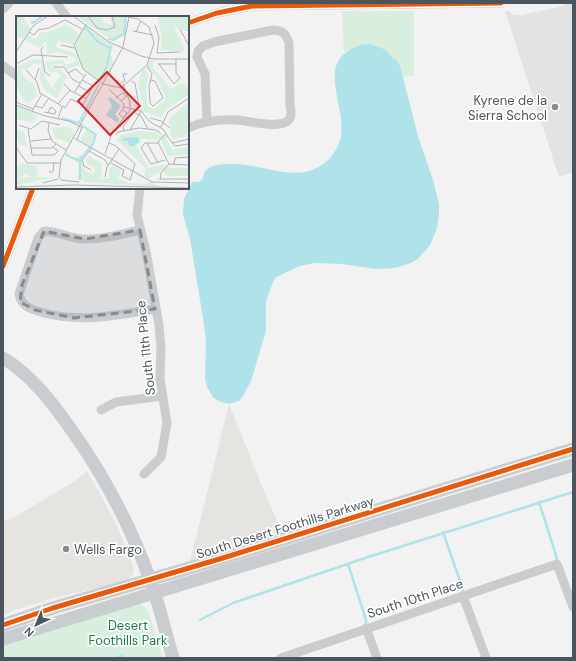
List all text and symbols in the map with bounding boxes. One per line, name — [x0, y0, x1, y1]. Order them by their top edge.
inset map — [16, 16, 189, 189]
place label: Kyrene de la Sierra School — [468, 92, 547, 124]
marker: Kyrene de la Sierra School — [550, 102, 560, 112]
street label: South 11th Place — [132, 300, 159, 396]
street label: South Desert Foothills Parkway — [194, 492, 376, 563]
place label: Wells Fargo — [74, 541, 142, 558]
marker: Wells Fargo — [61, 544, 71, 554]
street label: South 10th Place — [365, 575, 465, 622]
north arrow — [16, 605, 56, 645]
park label: Desert Foothills Park — [89, 617, 168, 649]
text: N — [21, 624, 37, 640]

